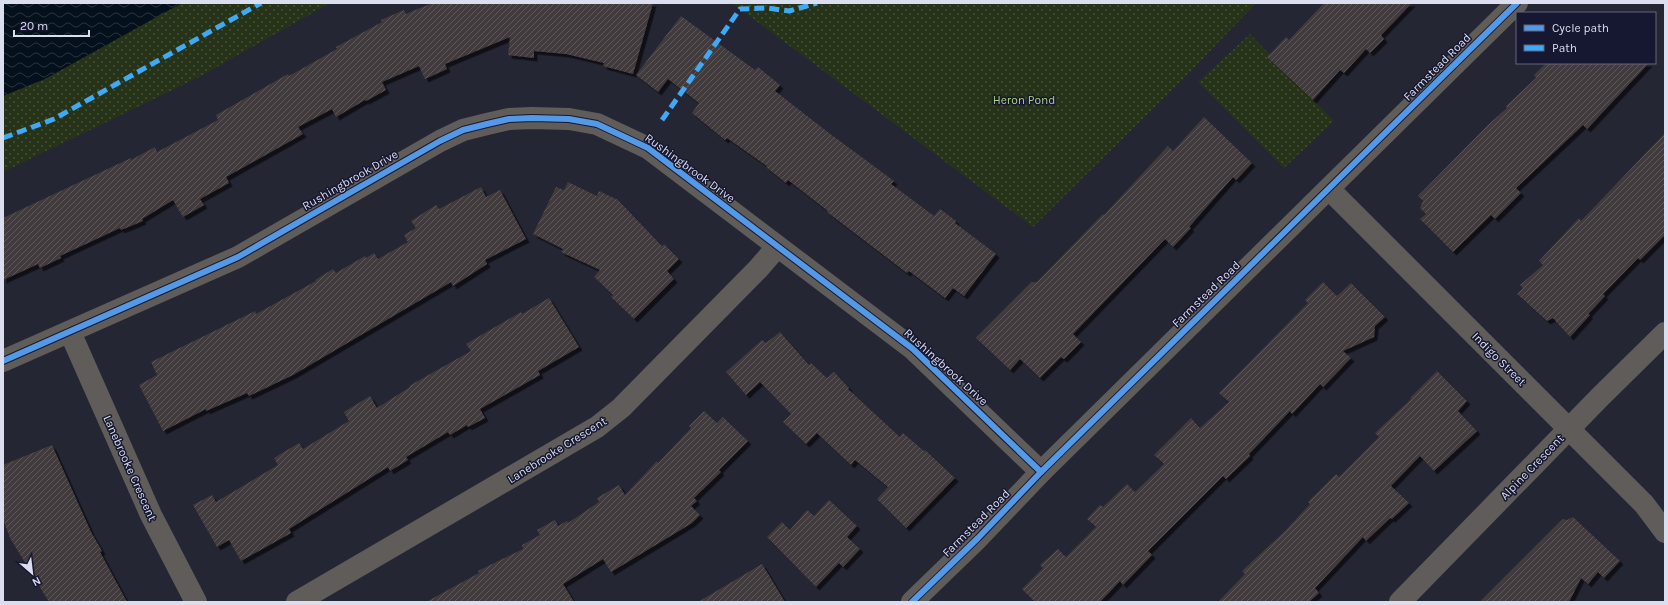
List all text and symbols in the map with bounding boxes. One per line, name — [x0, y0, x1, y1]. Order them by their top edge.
scale bar — [14, 12, 89, 38]
legend — [1516, 12, 1656, 64]
text: 20 m — [20, 19, 48, 33]
text: Cycle path — [1552, 21, 1609, 35]
street label: Farmstead Road — [1400, 30, 1474, 104]
text: Path — [1552, 41, 1577, 55]
park label: Heron Pond — [993, 93, 1055, 107]
street label: Rushingbrook Drive — [642, 131, 738, 205]
street label: Rushingbrook Drive — [300, 147, 400, 213]
street label: Farmstead Road — [1169, 258, 1243, 330]
street label: Rushingbrook Drive — [901, 326, 991, 408]
street label: Indigo Street — [1469, 329, 1529, 389]
street label: Lanebrooke Crescent — [100, 413, 160, 523]
street label: Lanebrooke Crescent — [505, 414, 610, 486]
street label: Alpine Crescent — [1497, 431, 1567, 503]
street label: Farmstead Road — [939, 486, 1013, 560]
north arrow — [12, 553, 52, 593]
text: N — [30, 574, 43, 589]

